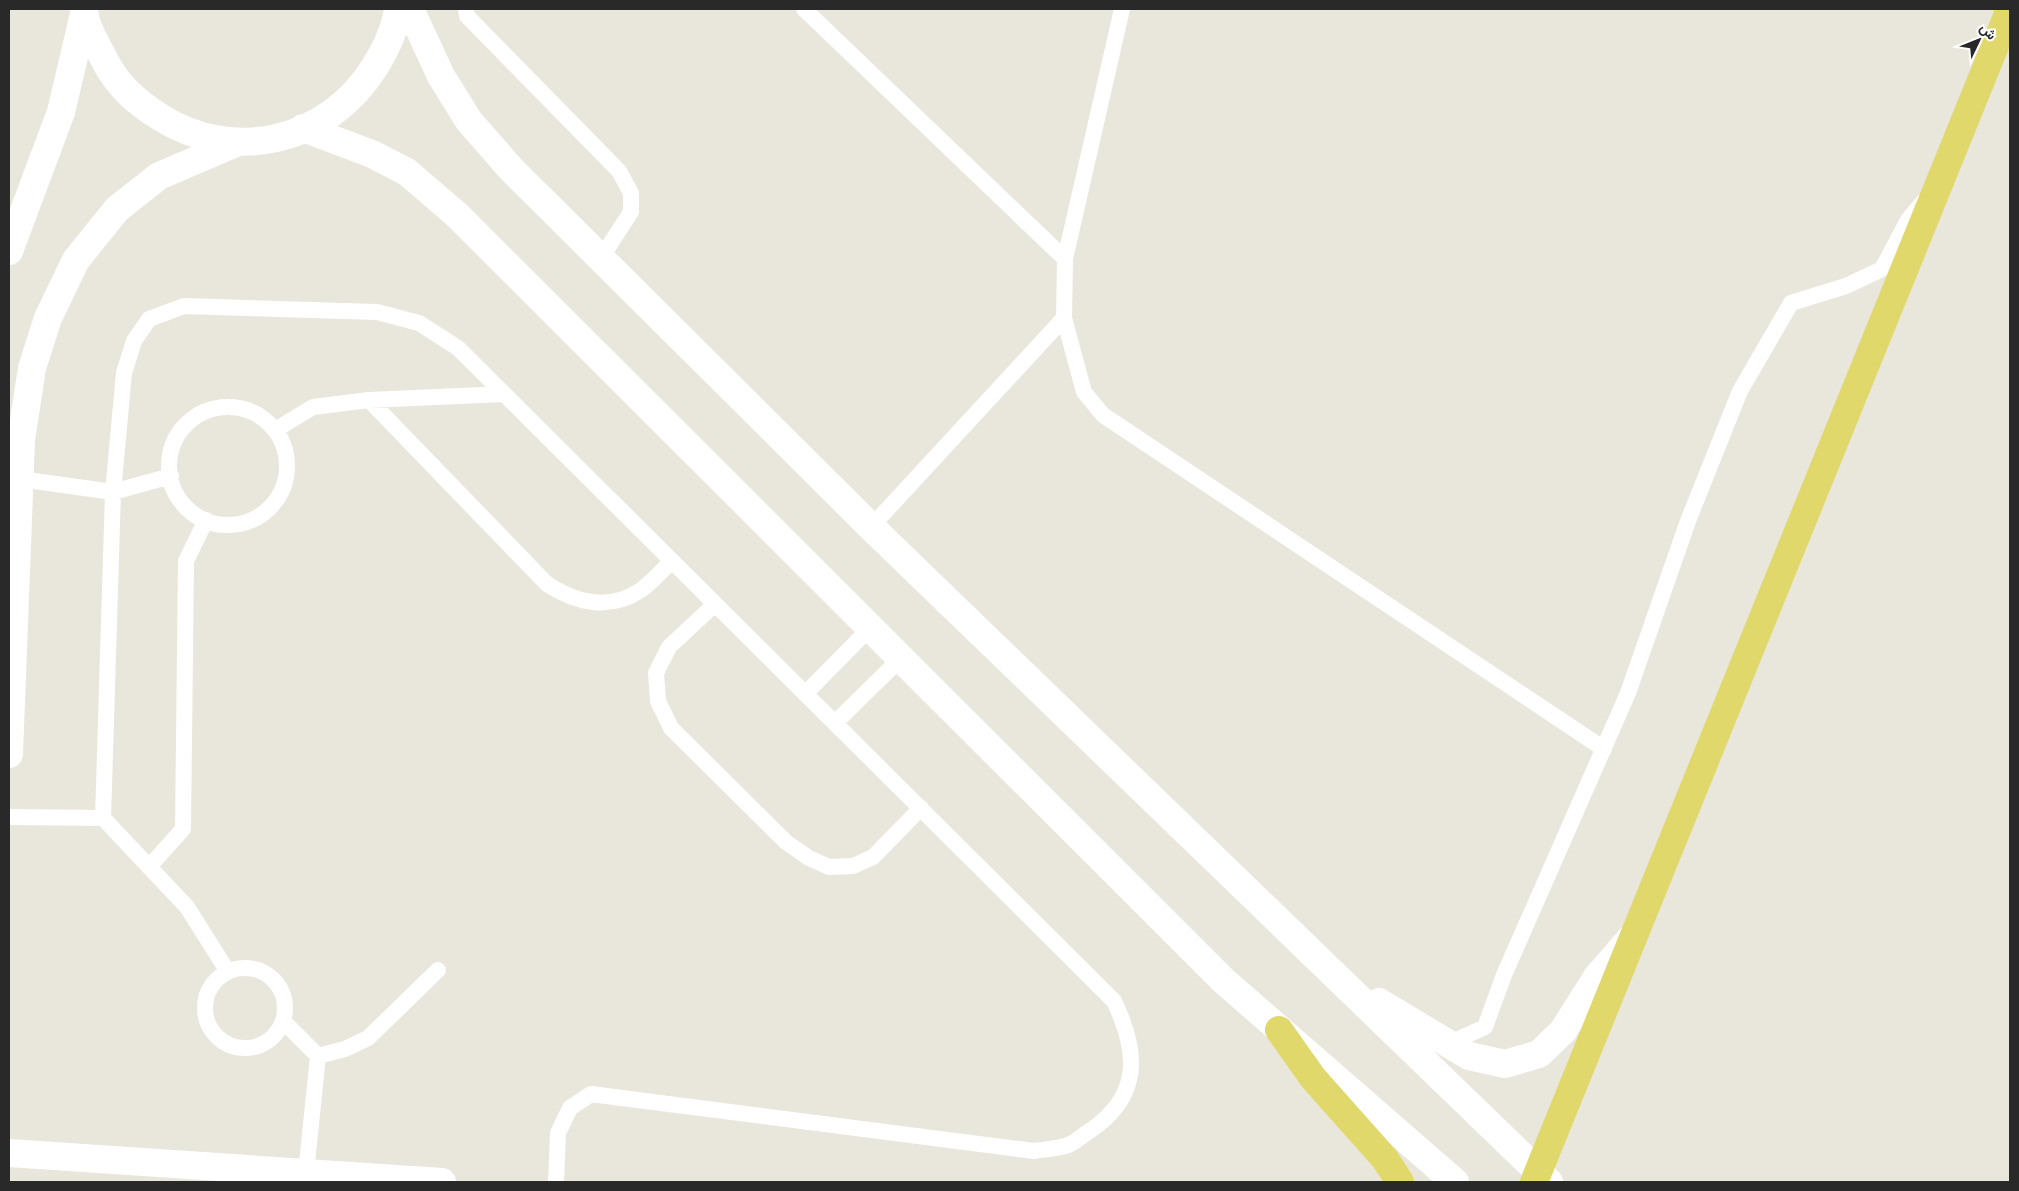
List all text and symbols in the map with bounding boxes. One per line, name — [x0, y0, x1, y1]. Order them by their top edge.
north arrow — [1954, 15, 2004, 65]
text: ش — [1976, 19, 2001, 44]

